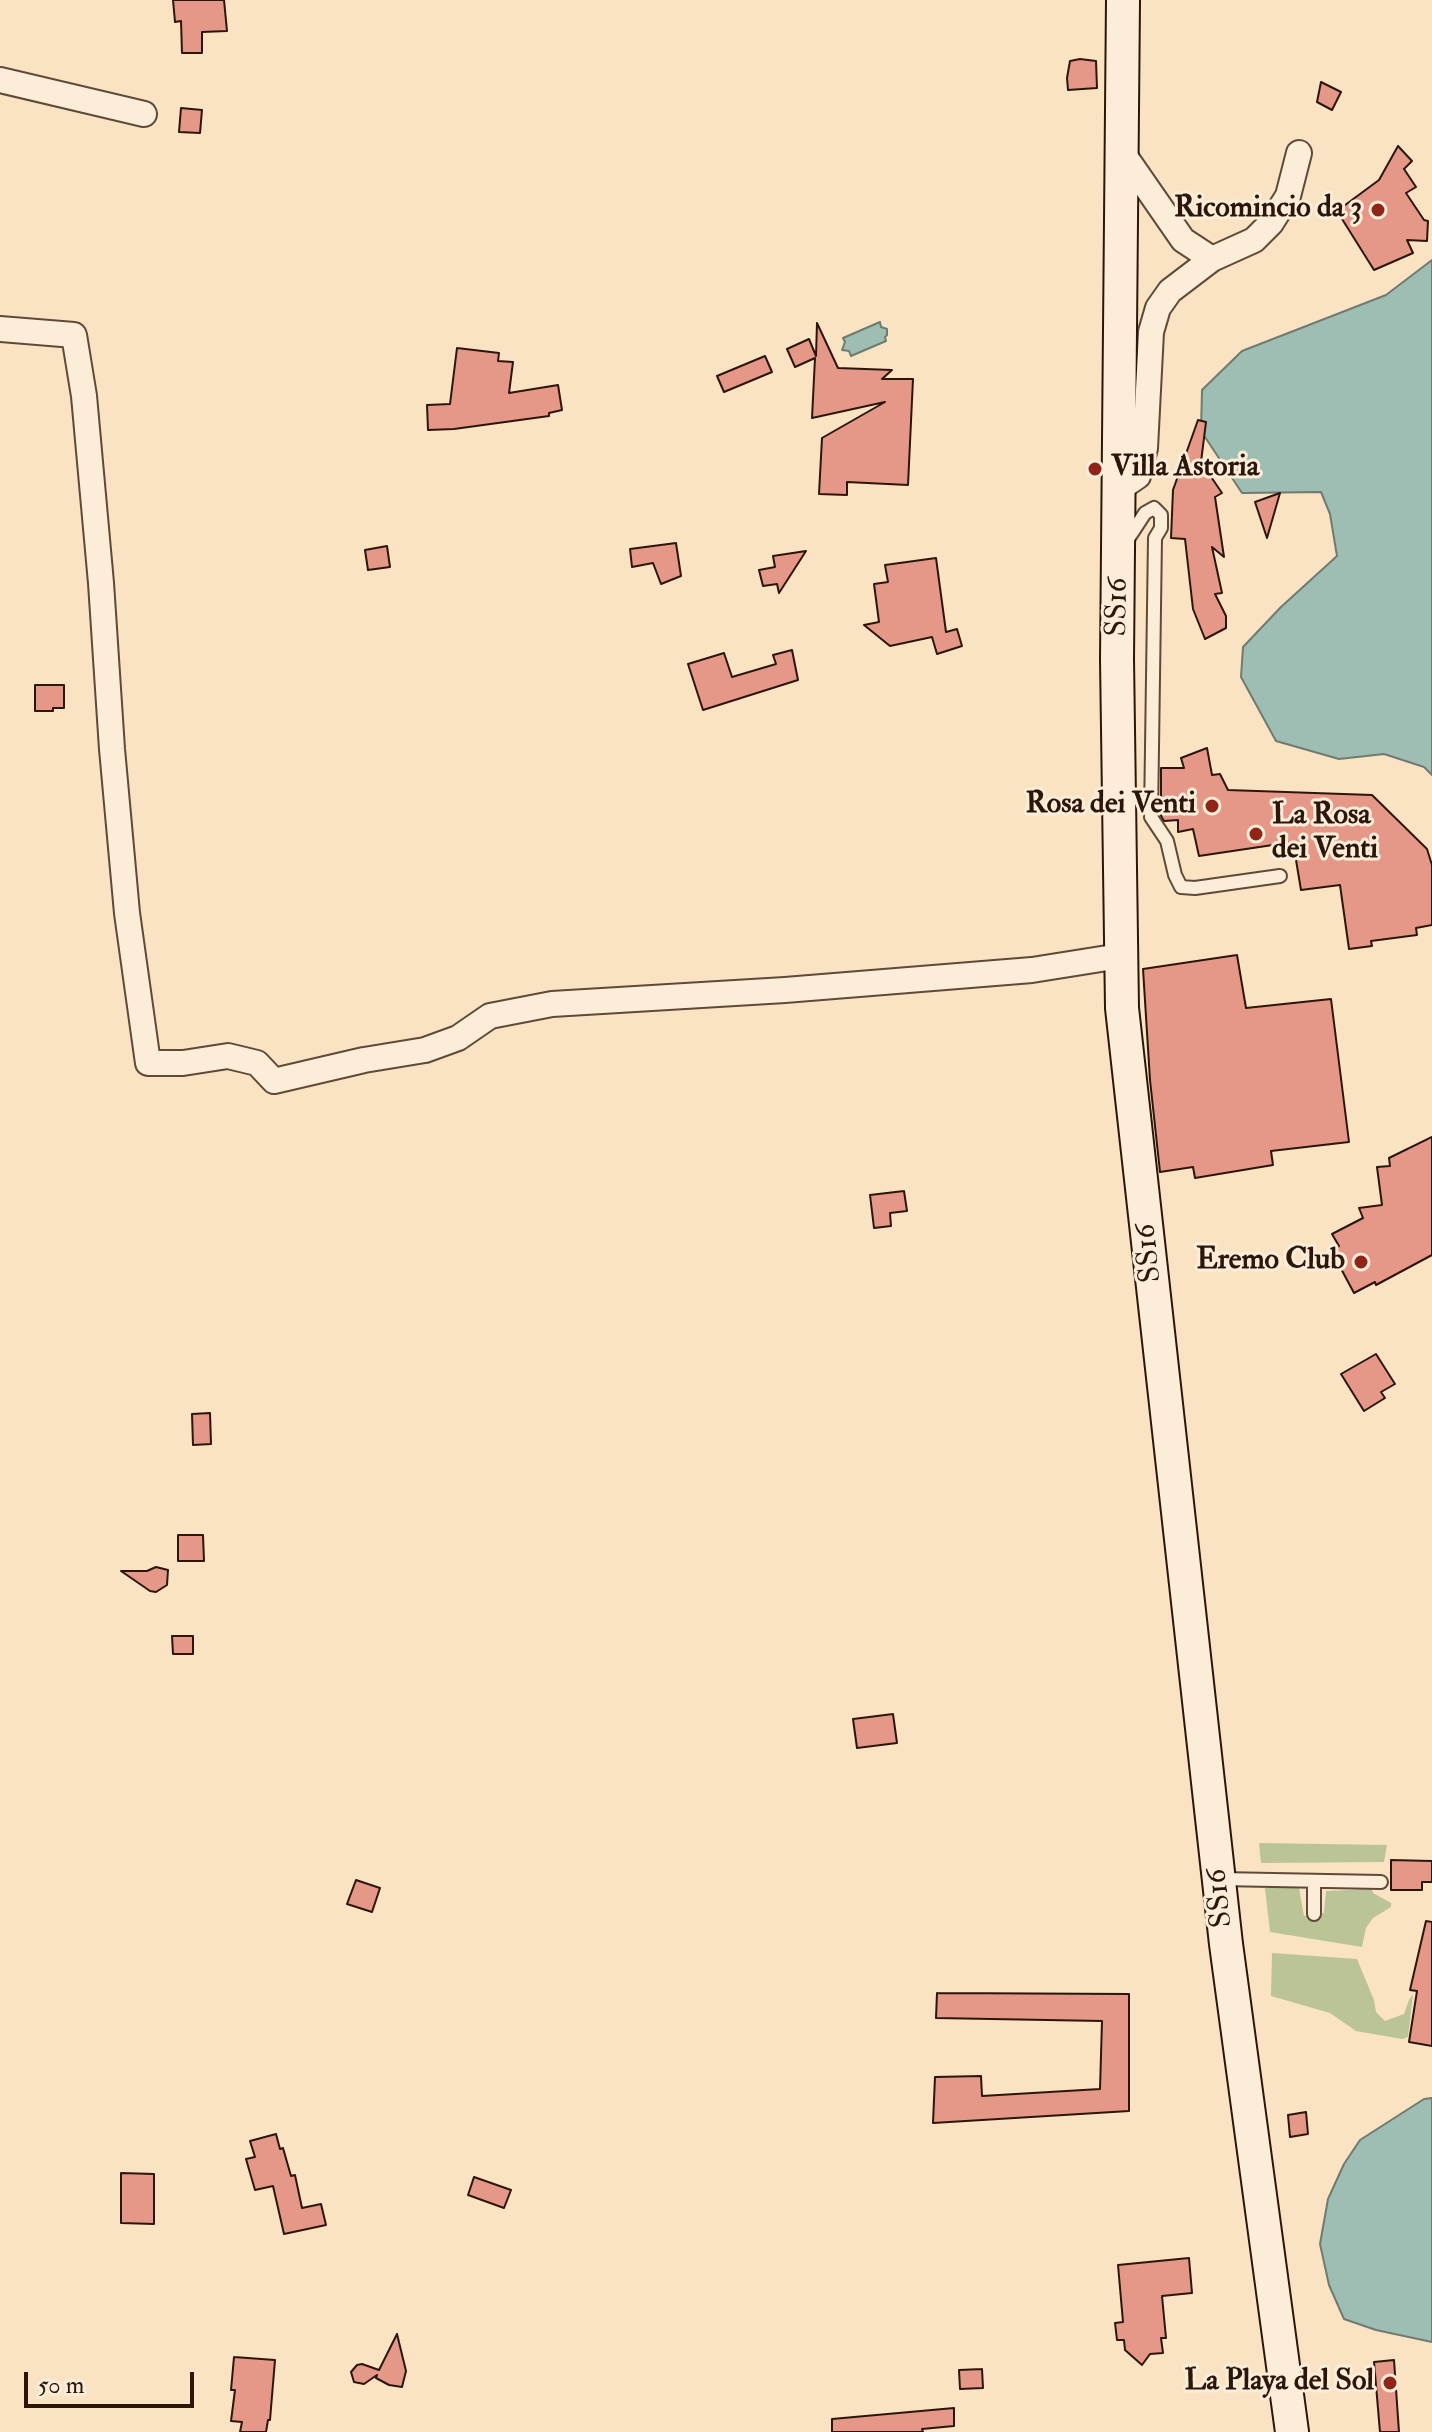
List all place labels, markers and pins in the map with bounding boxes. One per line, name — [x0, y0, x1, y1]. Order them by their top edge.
place label: Ricomincio da 3 — [1174, 192, 1362, 228]
marker: Ricomincio da 3 — [1369, 201, 1387, 219]
place label: Villa Astoria — [1111, 451, 1259, 487]
marker: Villa Astoria — [1086, 460, 1104, 478]
place label: Rosa dei Venti — [1026, 788, 1196, 824]
marker: Rosa dei Venti — [1203, 797, 1221, 815]
place label: La Rosa dei Venti — [1272, 799, 1378, 870]
marker: La Rosa dei Venti — [1247, 825, 1265, 843]
place label: Eremo Club — [1196, 1244, 1345, 1280]
marker: Eremo Club — [1352, 1253, 1370, 1271]
place label: La Playa del Sol — [1185, 2365, 1374, 2401]
marker: La Playa del Sol — [1381, 2374, 1399, 2392]

